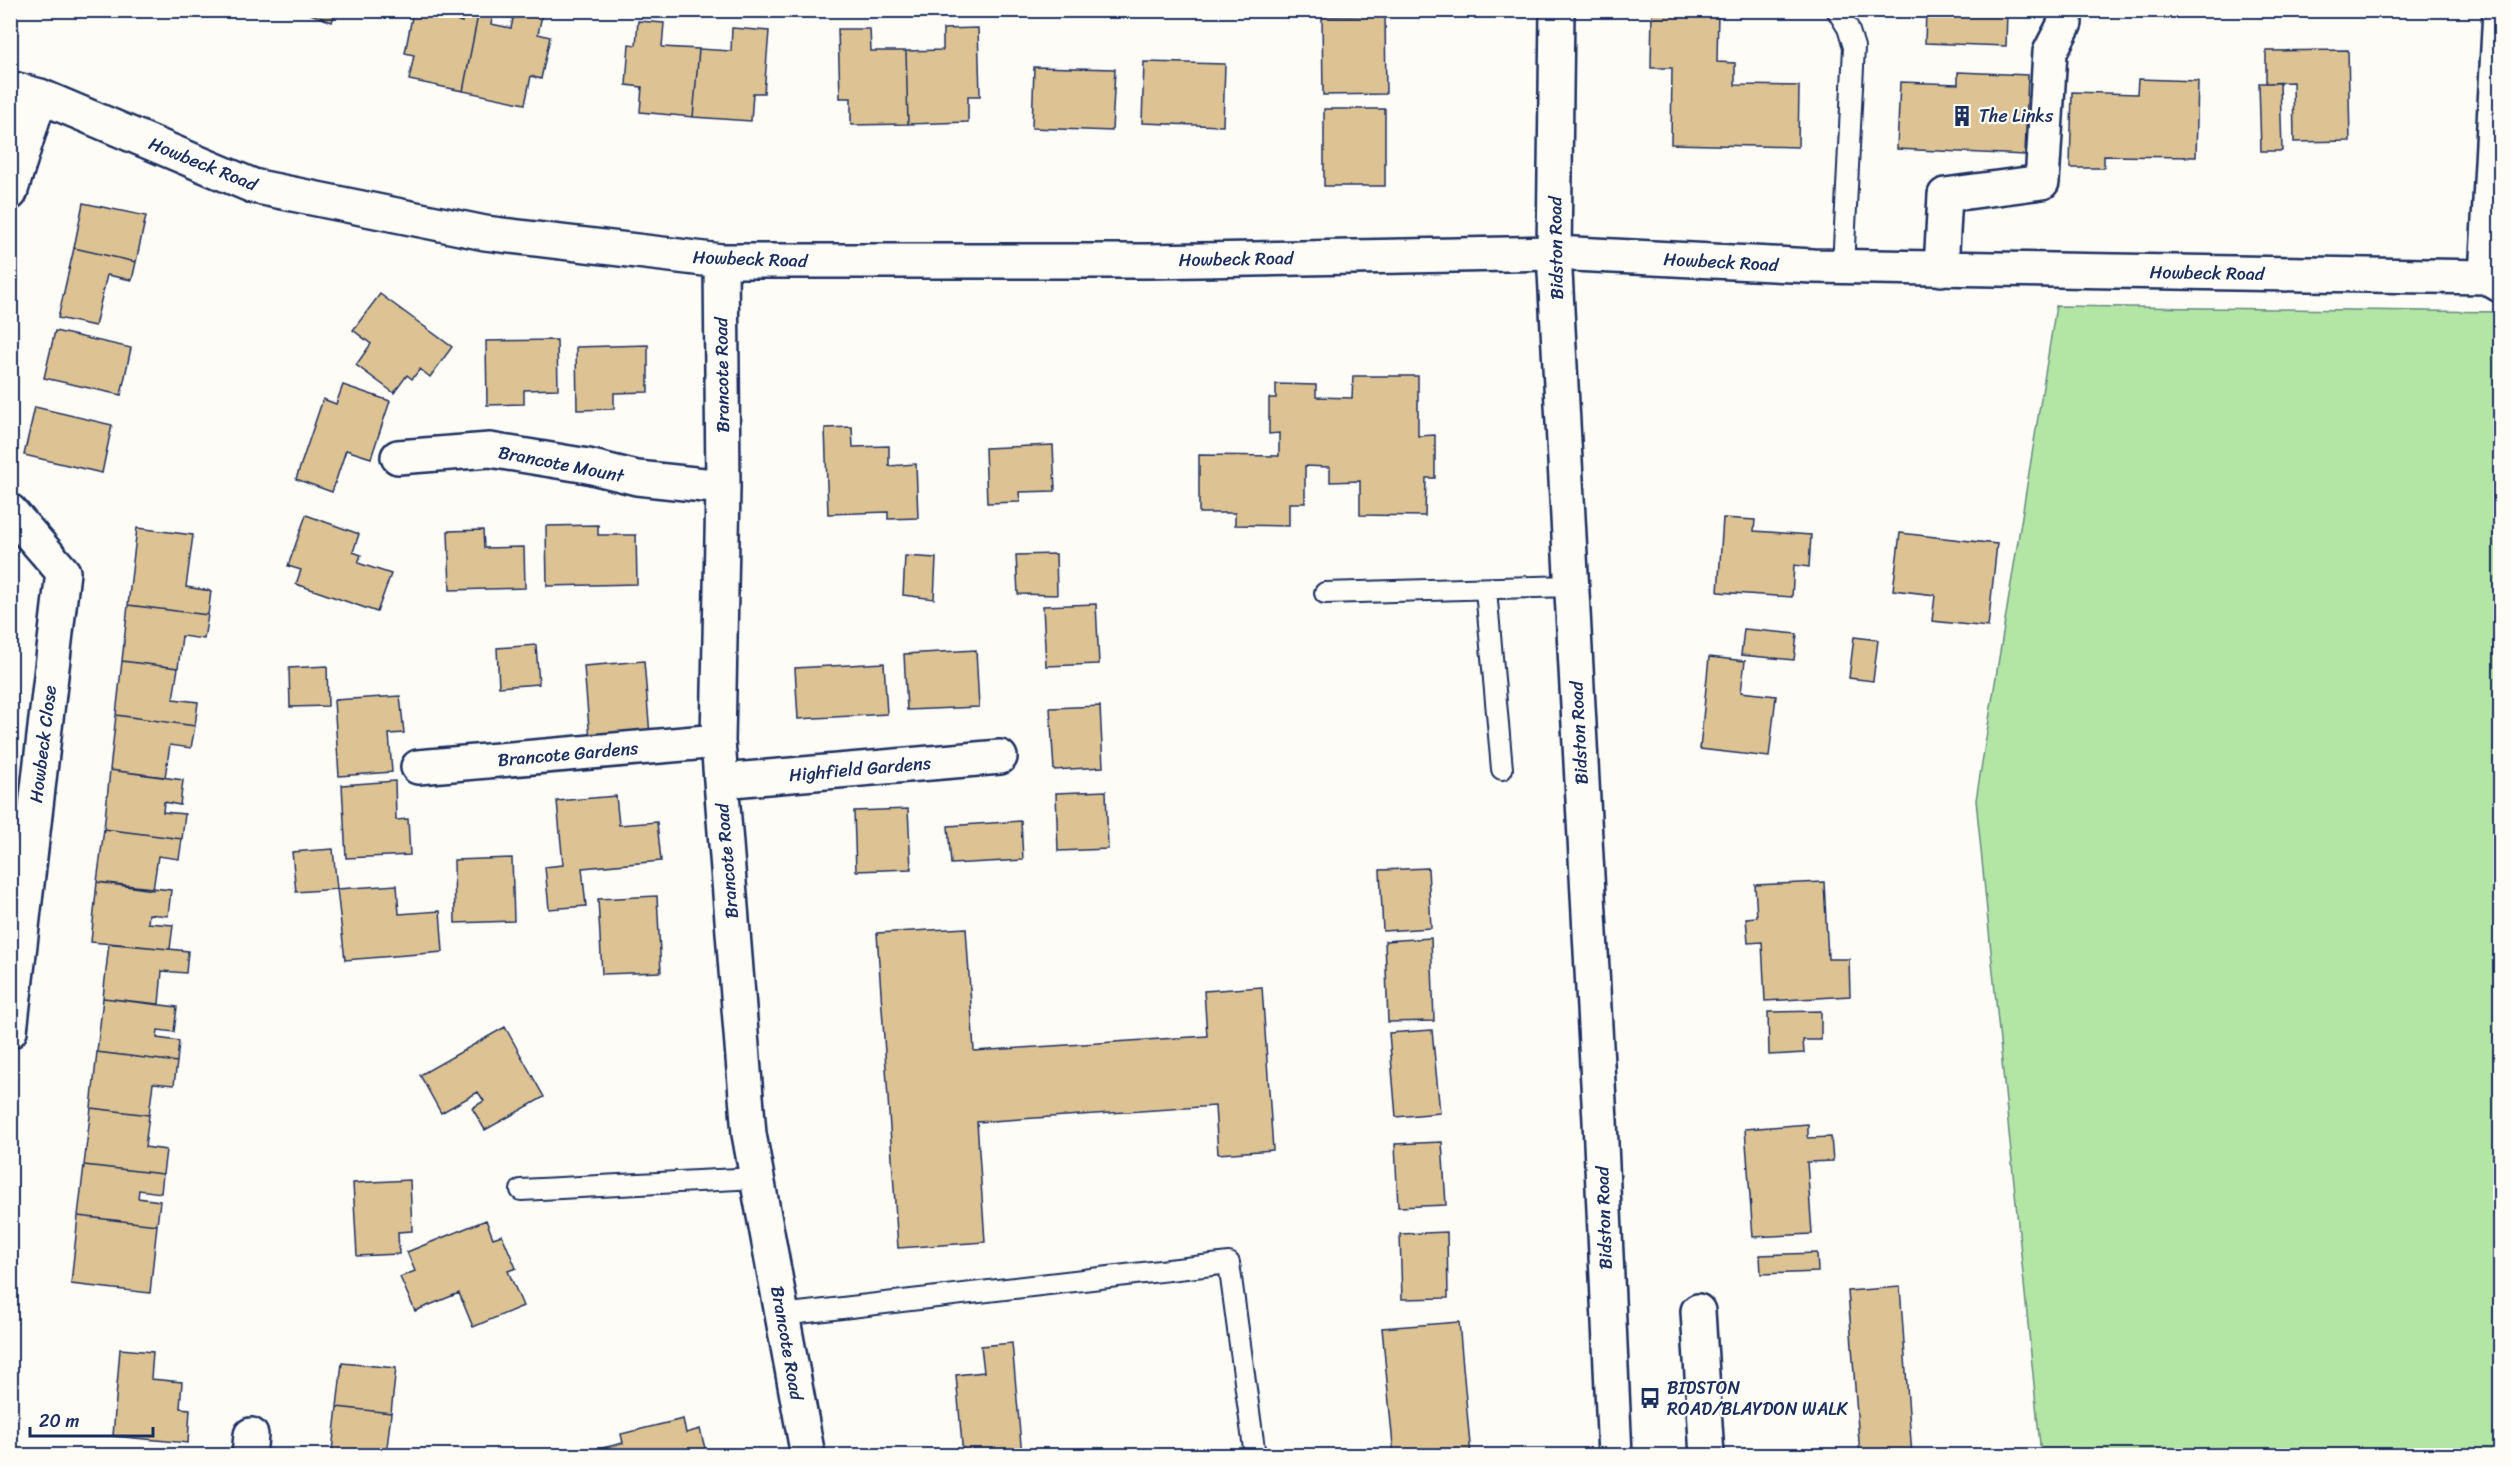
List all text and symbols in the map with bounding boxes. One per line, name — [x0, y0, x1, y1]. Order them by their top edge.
place label: The Links — [1979, 100, 2054, 132]
building icon: The Links — [1950, 104, 1974, 128]
street label: Howbeck Road — [144, 128, 264, 201]
street label: Bidston Road — [1539, 195, 1573, 300]
street label: Howbeck Road — [692, 241, 809, 277]
street label: Howbeck Road — [1178, 242, 1295, 276]
street label: Howbeck Road — [1663, 243, 1781, 281]
street label: Howbeck Road — [2149, 256, 2266, 290]
street label: Brancote Road — [705, 316, 739, 433]
street label: Brancote Mount — [495, 436, 627, 492]
street label: Bidston Road — [1560, 679, 1598, 785]
street label: Howbeck Close — [20, 683, 66, 805]
street label: Brancote Gardens — [496, 732, 640, 776]
street label: Highfield Gardens — [788, 747, 933, 791]
street label: Brancote Road — [706, 801, 748, 920]
street label: Bidston Road — [1586, 1164, 1622, 1270]
street label: Brancote Road — [761, 1283, 813, 1404]
place label: BIDSTON ROAD/BLAYDON WALK — [1667, 1372, 1849, 1425]
bus stop icon: BIDSTON ROAD/BLAYDON WALK — [1638, 1386, 1662, 1410]
scale bar — [30, 1400, 153, 1438]
text: 20 m — [39, 1405, 79, 1437]

